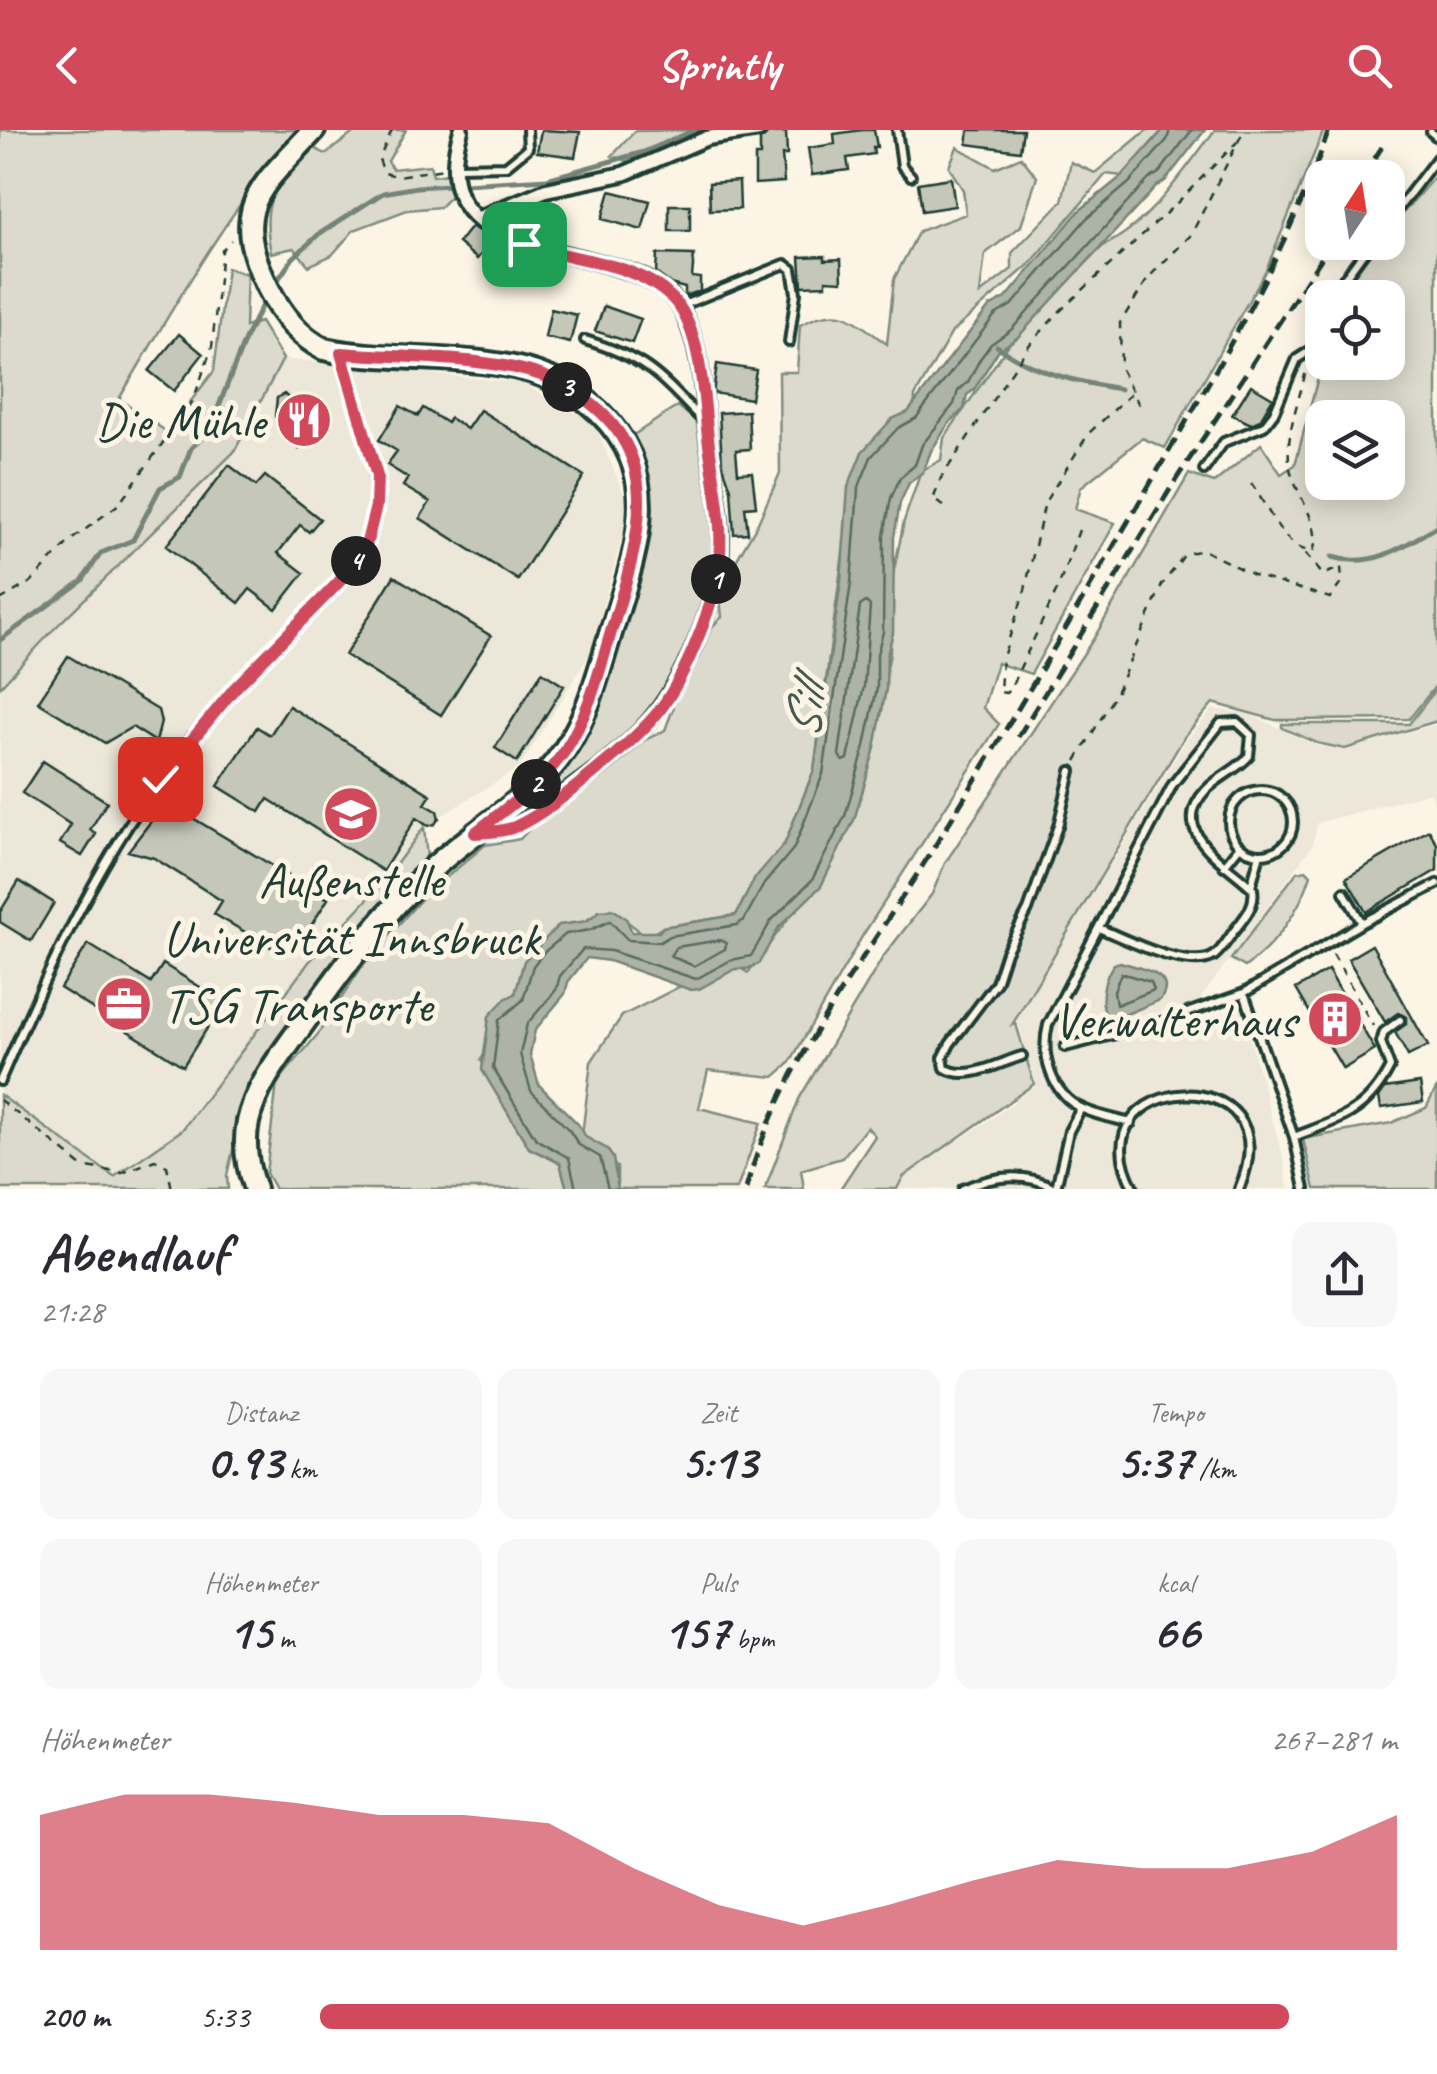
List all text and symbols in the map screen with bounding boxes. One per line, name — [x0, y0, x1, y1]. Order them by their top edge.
text: Sprintly — [657, 37, 780, 94]
icon: back — [40, 38, 95, 93]
icon: search — [1342, 38, 1397, 93]
north arrow — [1305, 160, 1405, 260]
map controls — [1305, 160, 1405, 500]
pin — [482, 202, 567, 287]
icon: arrive — [497, 217, 552, 272]
button: locate — [1305, 280, 1405, 380]
pin: 3 — [542, 362, 592, 412]
text: 3 — [561, 369, 573, 404]
place label: Die Mühle — [95, 390, 269, 453]
restaurant icon: Die Mühle — [274, 390, 334, 450]
button: layers — [1305, 400, 1405, 500]
pin: 4 — [331, 536, 381, 586]
text: 4 — [350, 543, 362, 578]
pin: 1 — [691, 554, 741, 604]
text: 1 — [710, 561, 722, 596]
water label: Sill — [768, 663, 845, 743]
pin — [118, 737, 203, 822]
icon: check — [133, 752, 188, 807]
pin: 2 — [511, 759, 561, 809]
text: 2 — [530, 766, 542, 801]
school or university icon: Außenstelle Universität Innsbruck — [321, 784, 381, 844]
place label: Außenstelle Universität Innsbruck — [163, 849, 542, 970]
office icon: TSG Transporte — [94, 974, 154, 1034]
place label: TSG Transporte — [163, 974, 435, 1037]
place label: Verwalterhaus — [1054, 989, 1301, 1052]
building icon: Verwalterhaus — [1305, 989, 1365, 1049]
text: Abendlauf — [40, 1218, 227, 1288]
button: share — [1292, 1222, 1397, 1327]
text: 21:28 — [40, 1291, 104, 1332]
text: Distanz — [225, 1395, 298, 1430]
text: Zeit — [700, 1395, 737, 1430]
text: Tempo — [1148, 1395, 1204, 1430]
text: 0.93 — [206, 1430, 283, 1493]
text: 5:13 — [680, 1430, 757, 1493]
text: 5:37 — [1116, 1430, 1192, 1493]
text: km — [283, 1451, 317, 1486]
text: /km — [1192, 1451, 1236, 1486]
text: Höhenmeter — [204, 1565, 318, 1600]
text: Puls — [700, 1565, 737, 1600]
text: kcal — [1157, 1565, 1194, 1600]
text: 15 — [228, 1600, 272, 1663]
text: 157 — [663, 1600, 729, 1663]
text: 66 — [1152, 1600, 1199, 1663]
text: m — [272, 1621, 295, 1656]
text: bpm — [729, 1621, 774, 1656]
text: Höhenmeter — [40, 1719, 170, 1760]
text: 267–281 m — [1271, 1719, 1397, 1760]
text: 200 m — [40, 1996, 109, 2037]
text: 5:33 — [200, 1996, 250, 2037]

